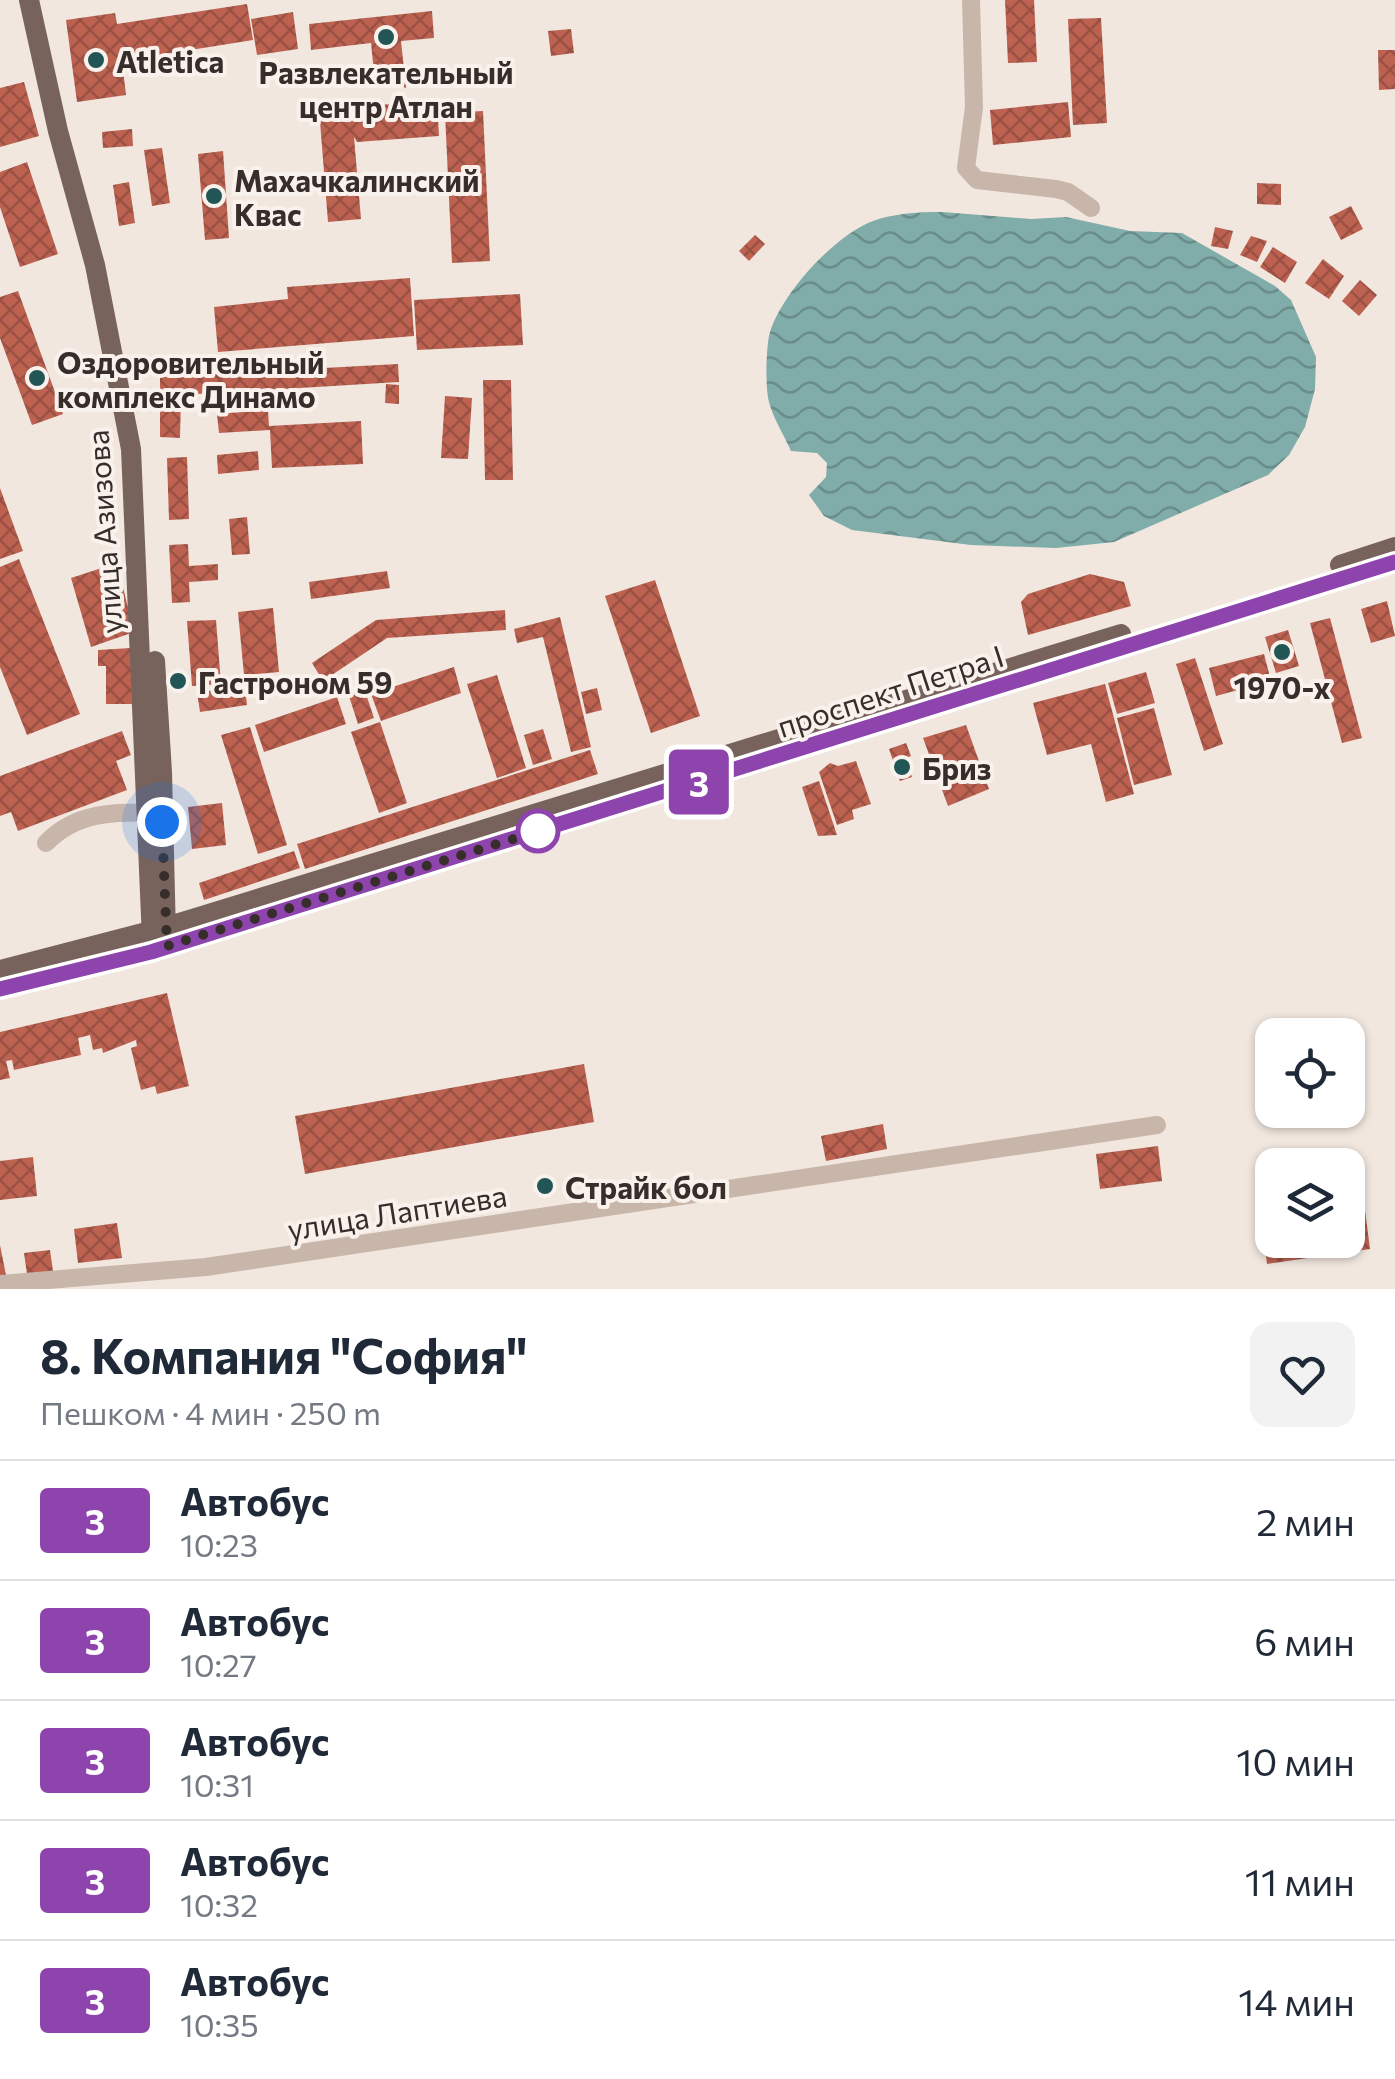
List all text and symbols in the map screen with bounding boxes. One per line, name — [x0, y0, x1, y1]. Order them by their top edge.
marker: Развлекательный центр Атлан — [375, 26, 397, 48]
place label: Atletica — [116, 42, 224, 79]
marker: Atletica — [85, 49, 107, 71]
place label: Развлекательный центр Атлан — [258, 53, 514, 124]
place label: Махачкалинский Квас — [234, 161, 480, 232]
marker: Махачкалинский Квас — [203, 185, 225, 207]
place label: Оздоровительный комплекс Динамо — [57, 343, 324, 414]
marker: Оздоровительный комплекс Динамо — [26, 367, 48, 389]
street label: улица Азизова — [77, 429, 129, 635]
street label: проспект Петра I — [772, 636, 1008, 744]
marker: 1970-х — [1271, 641, 1293, 663]
place label: Гастроном 59 — [198, 663, 393, 700]
place label: 1970-х — [1233, 668, 1331, 705]
marker: Гастроном 59 — [167, 670, 189, 692]
place label: Бриз — [922, 749, 991, 786]
line badge: 3 — [666, 750, 732, 814]
marker: Бриз — [891, 756, 913, 778]
text: 3 — [689, 761, 709, 804]
your location — [137, 797, 187, 847]
unlabelled marker — [517, 810, 559, 852]
map controls — [1255, 1018, 1365, 1258]
button: locate — [1255, 1018, 1365, 1128]
button: layers — [1255, 1148, 1365, 1258]
place label: Страйк бол — [565, 1168, 727, 1205]
street label: улица Лаптиева — [285, 1175, 509, 1247]
marker: Страйк бол — [534, 1175, 556, 1197]
button: heart — [1250, 1322, 1355, 1427]
text: 8. Компания "София" — [40, 1325, 527, 1384]
text: Пешком · 4 мин · 250 m — [40, 1392, 381, 1432]
text: Автобус — [180, 1477, 330, 1524]
text: 2 мин — [1256, 1497, 1355, 1544]
text: 3 — [85, 1499, 105, 1542]
text: 10:23 — [180, 1524, 258, 1564]
text: Автобус — [180, 1597, 330, 1644]
text: 6 мин — [1254, 1617, 1355, 1664]
text: 3 — [85, 1619, 105, 1662]
text: 10:27 — [180, 1644, 257, 1684]
text: Автобус — [180, 1717, 330, 1764]
text: 10 мин — [1236, 1737, 1355, 1784]
text: 3 — [85, 1739, 105, 1782]
text: 10:31 — [180, 1764, 254, 1804]
text: Автобус — [180, 1837, 330, 1884]
text: 11 мин — [1245, 1857, 1355, 1904]
text: 3 — [85, 1859, 105, 1902]
text: 10:32 — [180, 1884, 258, 1924]
text: Автобус — [180, 1957, 330, 2004]
text: 14 мин — [1238, 1977, 1355, 2024]
text: 3 — [85, 1979, 105, 2022]
text: 10:35 — [180, 2004, 259, 2044]

